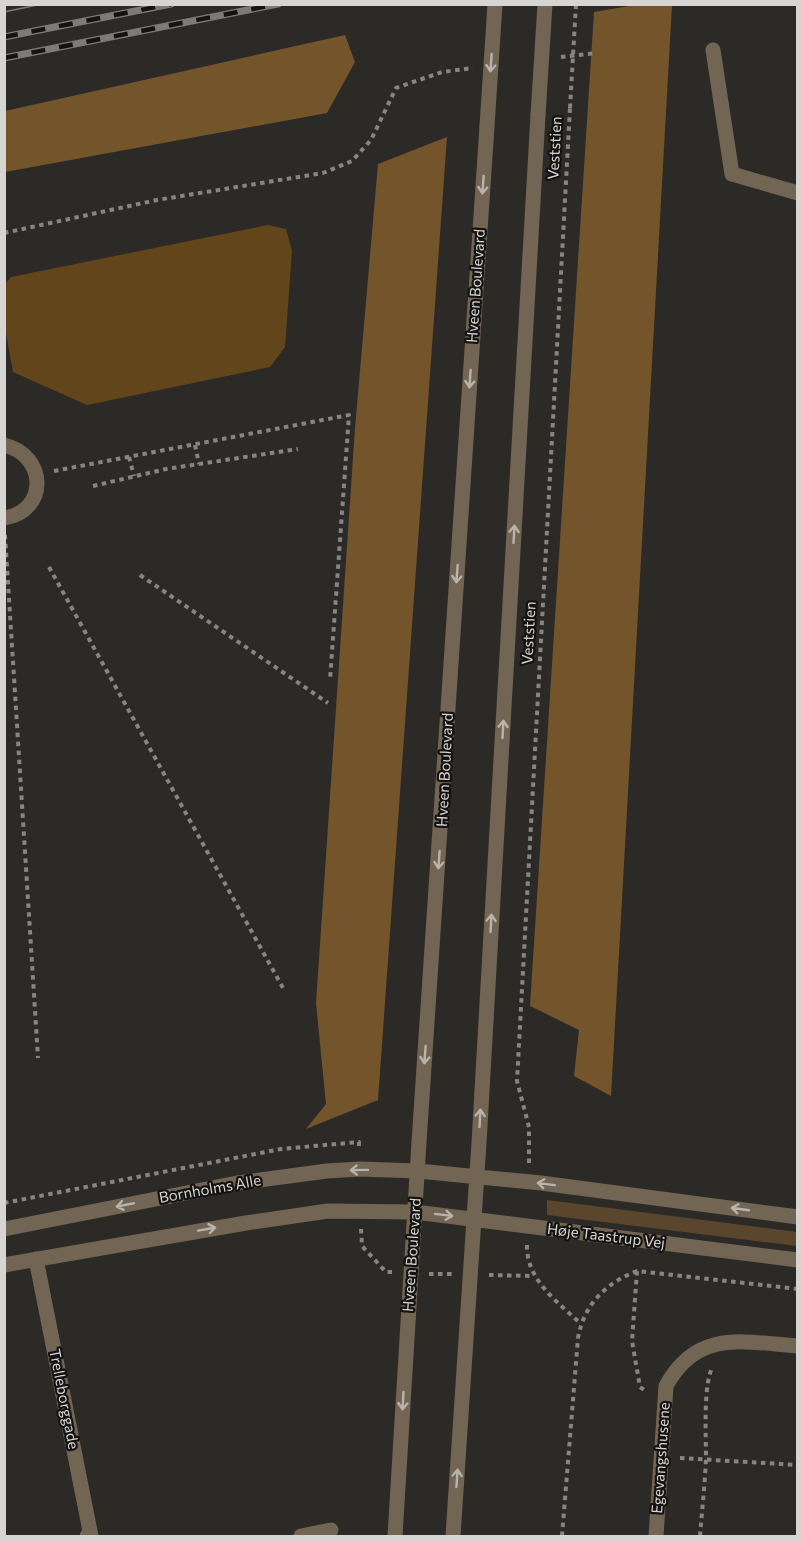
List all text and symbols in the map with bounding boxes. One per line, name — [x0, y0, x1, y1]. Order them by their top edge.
one-way arrow — [486, 52, 497, 72]
street label: Veststien — [543, 116, 565, 180]
one-way arrow — [478, 174, 489, 194]
street label: Hveen Boulevard — [462, 228, 488, 344]
one-way arrow — [464, 369, 475, 389]
one-way arrow — [509, 525, 520, 545]
one-way arrow — [451, 563, 462, 583]
street label: Veststien — [517, 601, 539, 665]
street label: Hveen Boulevard — [432, 712, 456, 827]
one-way arrow — [497, 719, 508, 739]
one-way arrow — [433, 850, 444, 870]
one-way arrow — [486, 914, 497, 934]
one-way arrow — [420, 1044, 431, 1064]
one-way arrow — [475, 1109, 486, 1129]
one-way arrow — [350, 1164, 370, 1176]
street label: Bornholms Alle — [157, 1170, 262, 1206]
one-way arrow — [537, 1178, 557, 1189]
street label: Hveen Boulevard — [398, 1197, 424, 1313]
one-way arrow — [116, 1200, 135, 1211]
one-way arrow — [730, 1204, 750, 1215]
one-way arrow — [434, 1210, 454, 1221]
street label: Høje Taastrup Vej — [546, 1219, 666, 1251]
one-way arrow — [197, 1224, 216, 1235]
street label: Trelleborggade — [46, 1347, 84, 1451]
one-way arrow — [397, 1391, 408, 1410]
street label: Egevangshusene — [647, 1401, 673, 1514]
one-way arrow — [451, 1469, 462, 1489]

